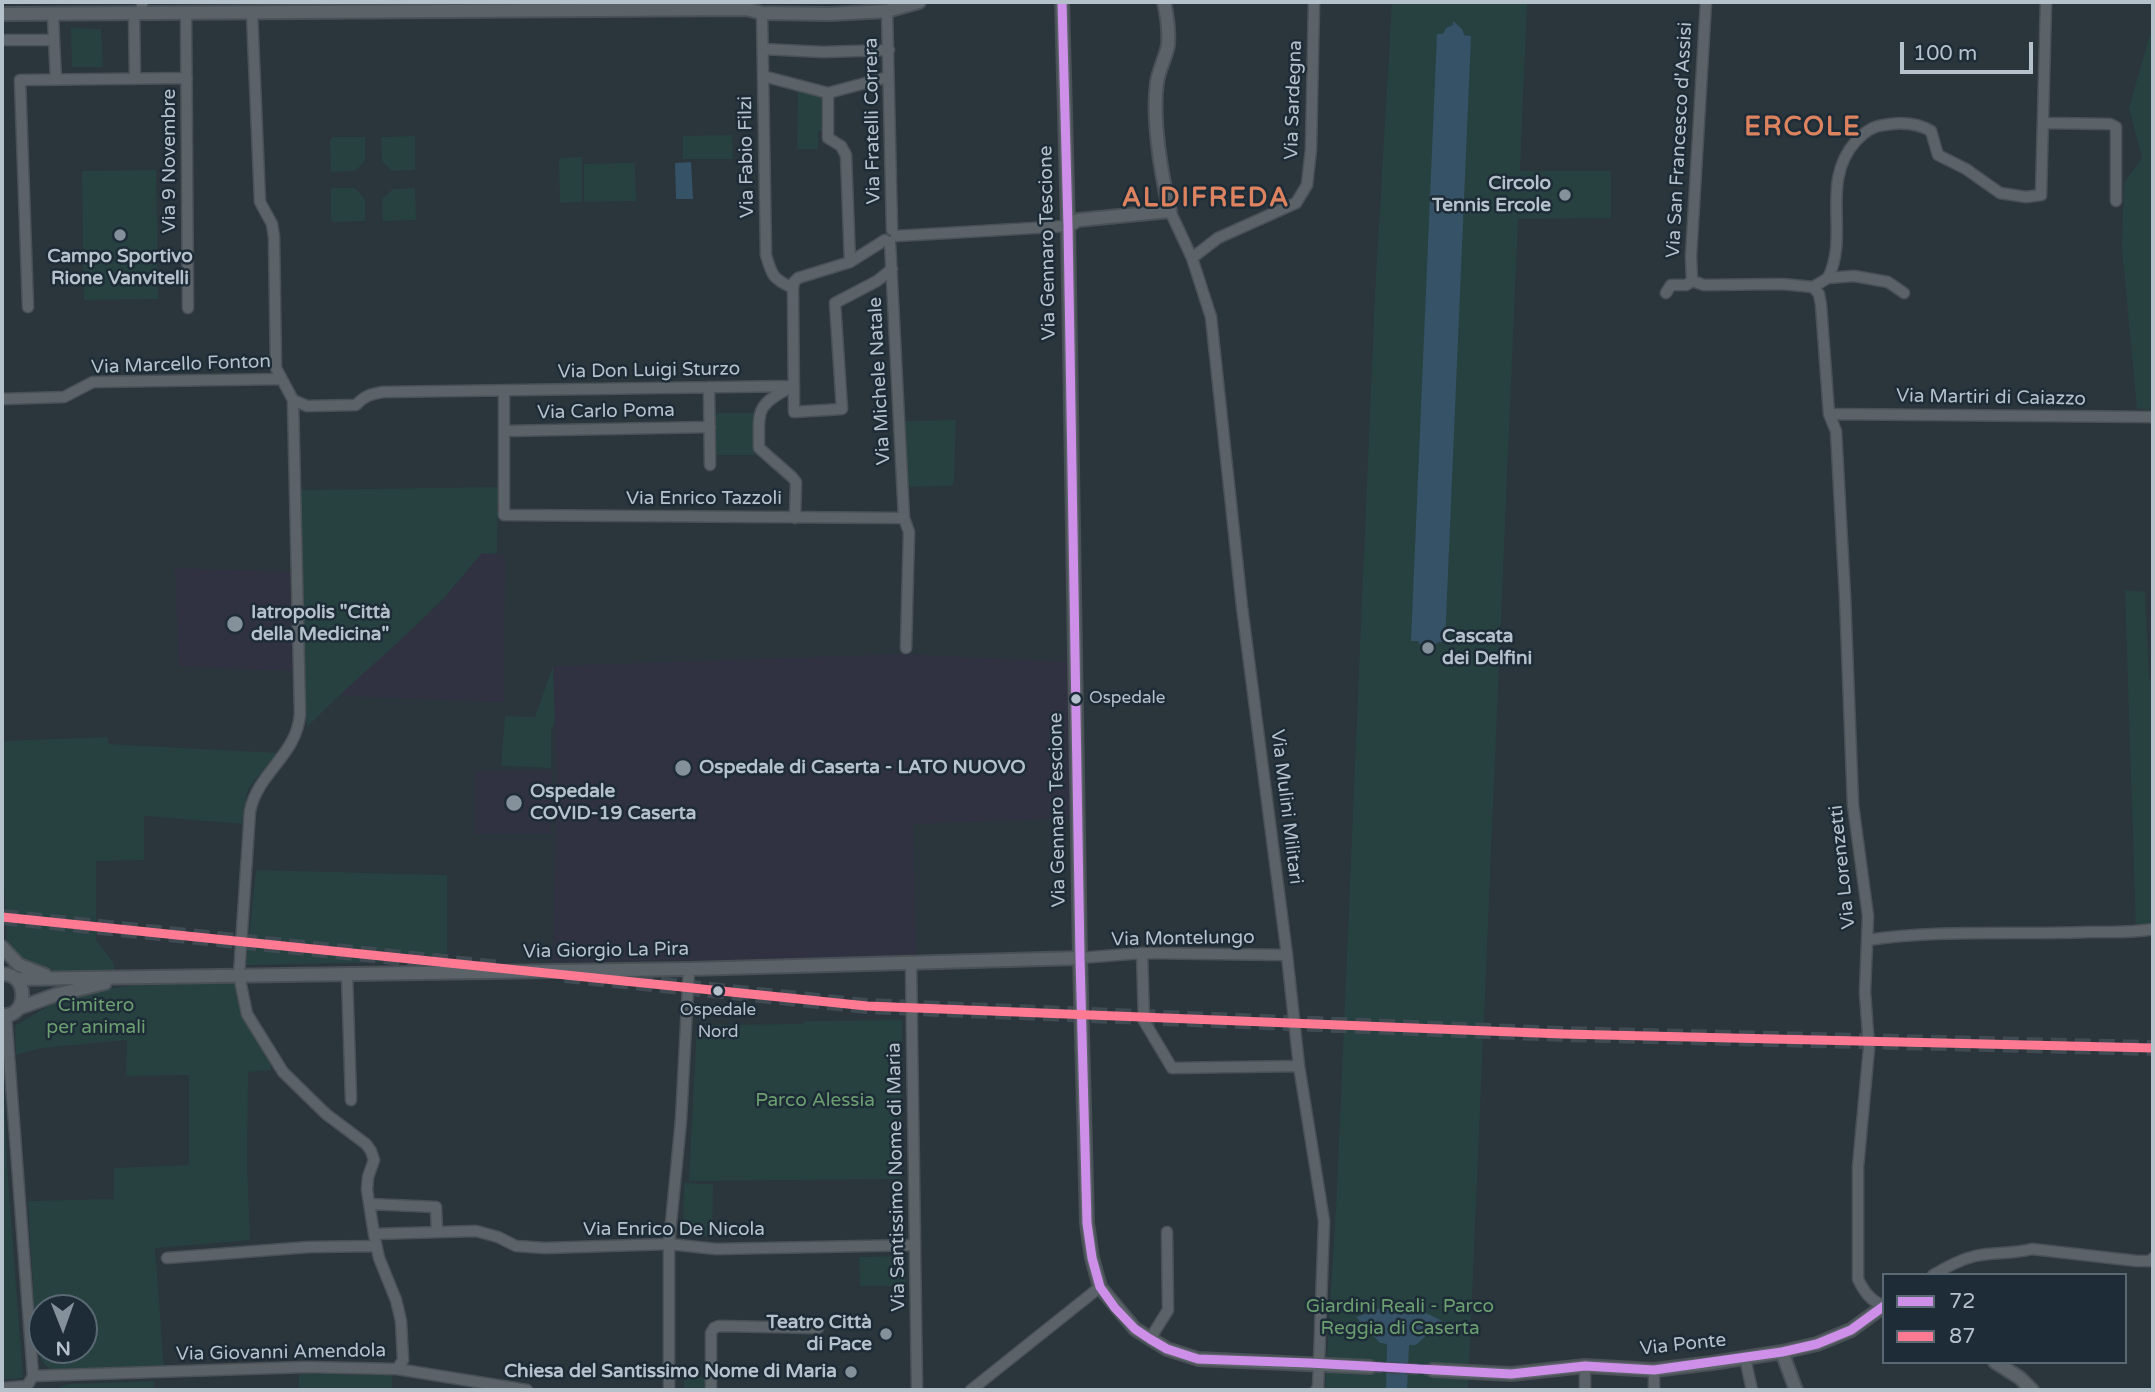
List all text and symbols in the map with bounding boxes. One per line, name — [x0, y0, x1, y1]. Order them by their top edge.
street label: Via San Francesco d'Assisi — [1662, 21, 1698, 259]
scale bar — [1903, 28, 2036, 72]
street label: Via Fratelli Correra — [860, 38, 886, 204]
street label: Via Sardegna — [1281, 40, 1307, 160]
text: 100 m — [1913, 41, 1977, 66]
street label: Via 9 Novembre — [159, 89, 181, 233]
street label: Via Fabio Filzi — [735, 96, 759, 218]
district label: ERCOLE — [1745, 112, 1861, 144]
street label: Via Gennaro Tescione — [1035, 145, 1061, 341]
place label: Circolo Tennis Ercole — [1432, 173, 1551, 217]
district label: ALDIFREDA — [1123, 183, 1289, 215]
marker: Circolo Tennis Ercole — [1557, 187, 1573, 203]
marker: Campo Sportivo Rione Vanvitelli — [112, 227, 128, 243]
place label: Campo Sportivo Rione Vanvitelli — [47, 246, 193, 290]
street label: Via Michele Natale — [864, 296, 896, 466]
street label: Via Marcello Fonton — [91, 350, 271, 380]
street label: Via Don Luigi Sturzo — [558, 358, 740, 384]
street label: Via Martiri di Caiazzo — [1896, 385, 2086, 411]
street label: Via Carlo Poma — [537, 399, 675, 425]
street label: Via Enrico Tazzoli — [626, 488, 782, 510]
place label: Iatropolis "Città della Medicina" — [251, 602, 391, 646]
marker: Iatropolis "Città della Medicina" — [225, 614, 245, 634]
place label: Cascata dei Delfini — [1442, 626, 1532, 670]
marker: Cascata dei Delfini — [1420, 640, 1436, 656]
place label: Ospedale — [1089, 689, 1165, 709]
marker: Ospedale — [1069, 692, 1083, 706]
street label: Via Gennaro Tescione — [1045, 712, 1071, 908]
street label: Via Mulini Militari — [1265, 728, 1307, 886]
place label: Ospedale di Caserta - LATO NUOVO — [699, 757, 1026, 779]
marker: Ospedale di Caserta - LATO NUOVO — [673, 758, 693, 778]
place label: Ospedale COVID-19 Caserta — [530, 781, 696, 825]
marker: Ospedale COVID-19 Caserta — [504, 793, 524, 813]
street label: Via Lorenzetti — [1825, 804, 1861, 930]
street label: Via Montelungo — [1111, 926, 1255, 952]
street label: Via Giorgio La Pira — [523, 938, 689, 964]
marker: Ospedale Nord — [711, 984, 725, 998]
park label: Cimitero per animali — [46, 995, 146, 1039]
place label: Ospedale Nord — [680, 1001, 756, 1041]
street label: Via Santissimo Nome di Maria — [883, 1042, 911, 1312]
park label: Parco Alessia — [755, 1090, 875, 1112]
street label: Via Enrico De Nicola — [583, 1219, 765, 1241]
legend — [1882, 1273, 2127, 1364]
text: 72 — [1949, 1289, 1975, 1314]
north arrow — [28, 1294, 98, 1364]
park label: Giardini Reali - Parco Reggia di Caserta — [1306, 1296, 1494, 1340]
place label: Teatro Città di Pace — [767, 1312, 872, 1356]
text: 87 — [1949, 1324, 1975, 1349]
marker: Teatro Città di Pace — [878, 1326, 894, 1342]
street label: Via Ponte — [1639, 1329, 1727, 1361]
text: N — [56, 1337, 71, 1359]
street label: Via Giovanni Amendola — [176, 1340, 386, 1366]
place label: Chiesa del Santissimo Nome di Maria — [504, 1361, 837, 1383]
marker: Chiesa del Santissimo Nome di Maria — [843, 1364, 859, 1380]

